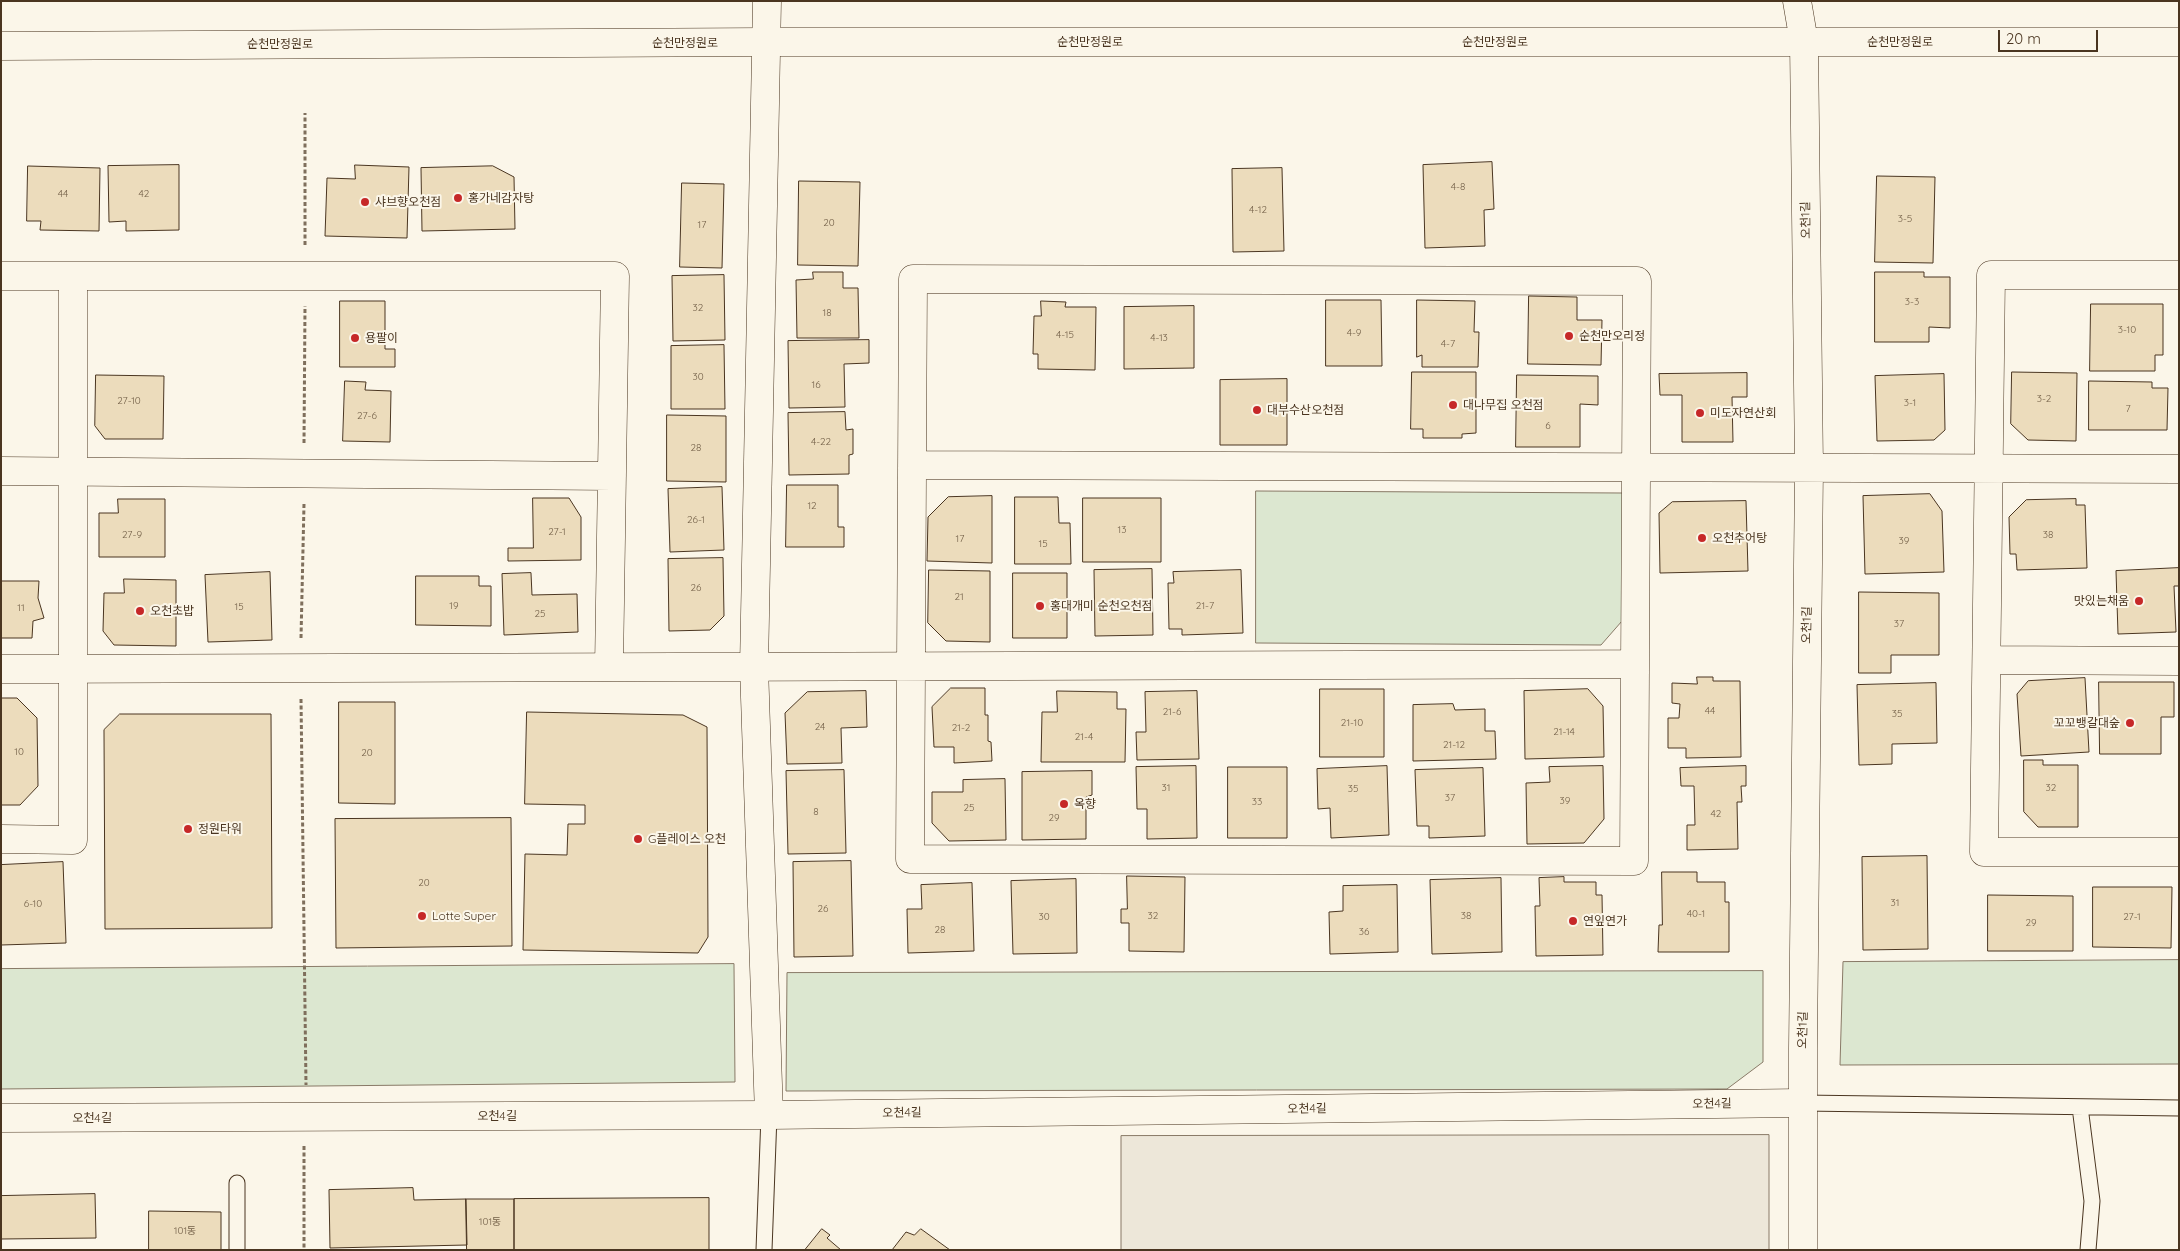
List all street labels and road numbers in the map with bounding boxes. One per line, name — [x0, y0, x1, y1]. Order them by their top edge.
street label: 순천만정원로 — [1057, 35, 1123, 49]
street label: 순천만정원로 — [1462, 35, 1528, 49]
street label: 순천만정원로 — [1867, 35, 1933, 49]
street label: 순천만정원로 — [652, 36, 718, 50]
street label: 순천만정원로 — [247, 37, 313, 51]
street label: 오천1길 — [1798, 201, 1814, 239]
street label: 오천1길 — [1799, 606, 1815, 644]
street label: 오천1길 — [1795, 1011, 1811, 1049]
street label: 오천4길 — [1692, 1096, 1732, 1112]
street label: 오천4길 — [1287, 1101, 1327, 1117]
street label: 오천4길 — [882, 1105, 922, 1121]
street label: 오천4길 — [477, 1109, 517, 1123]
street label: 오천4길 — [72, 1111, 112, 1125]

